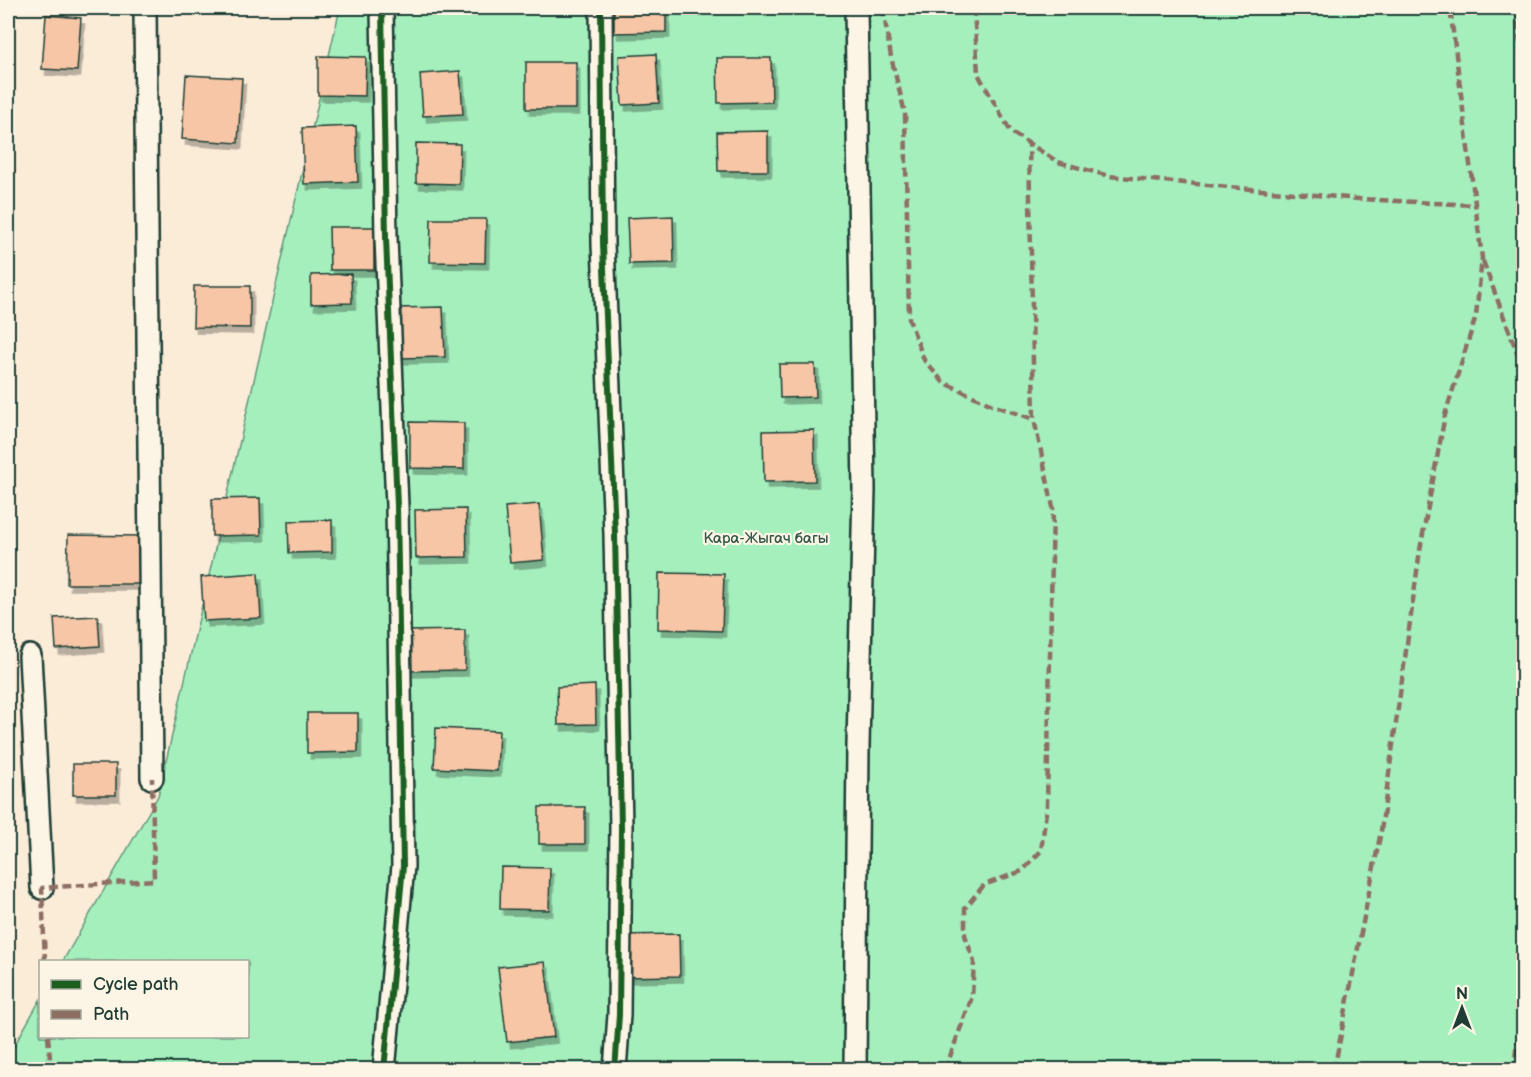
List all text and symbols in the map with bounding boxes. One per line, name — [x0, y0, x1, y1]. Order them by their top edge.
park label: Кара-Жыгач багы — [703, 529, 829, 548]
legend — [39, 960, 249, 1038]
text: Cycle path — [93, 974, 179, 995]
north arrow — [1432, 978, 1492, 1038]
text: N — [1456, 985, 1468, 1004]
text: Path — [93, 1004, 129, 1025]

